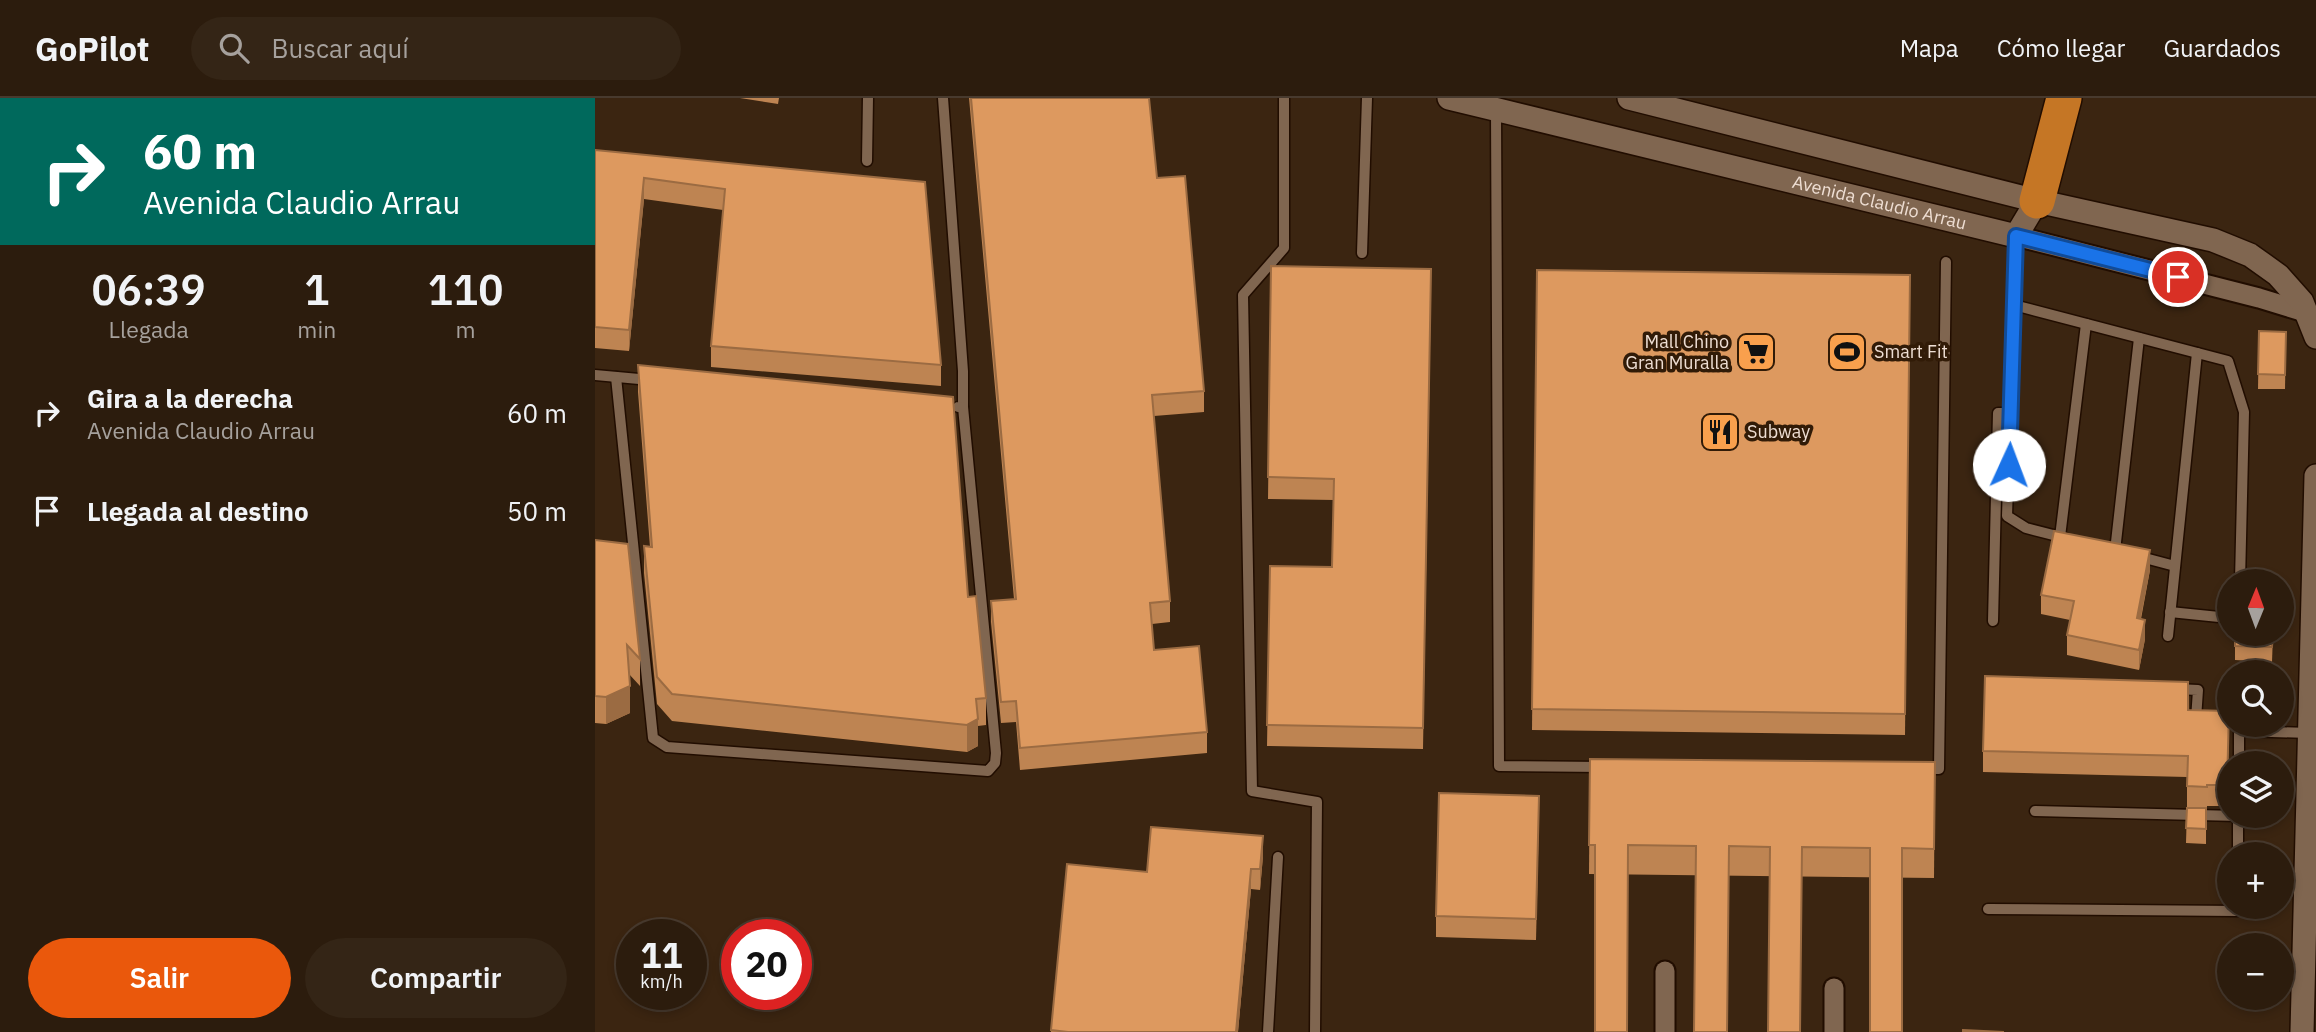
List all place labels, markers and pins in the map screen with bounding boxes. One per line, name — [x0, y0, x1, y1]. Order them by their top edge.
pin — [2148, 247, 2208, 307]
place label: Mall Chino Gran Muralla — [1626, 330, 1729, 374]
supermarket icon: Mall Chino Gran Muralla — [1735, 331, 1777, 373]
sports icon: Smart Fit — [1826, 331, 1868, 373]
place label: Smart Fit — [1874, 340, 1948, 363]
restaurant icon: Subway — [1699, 411, 1741, 453]
place label: Subway — [1747, 420, 1810, 443]

